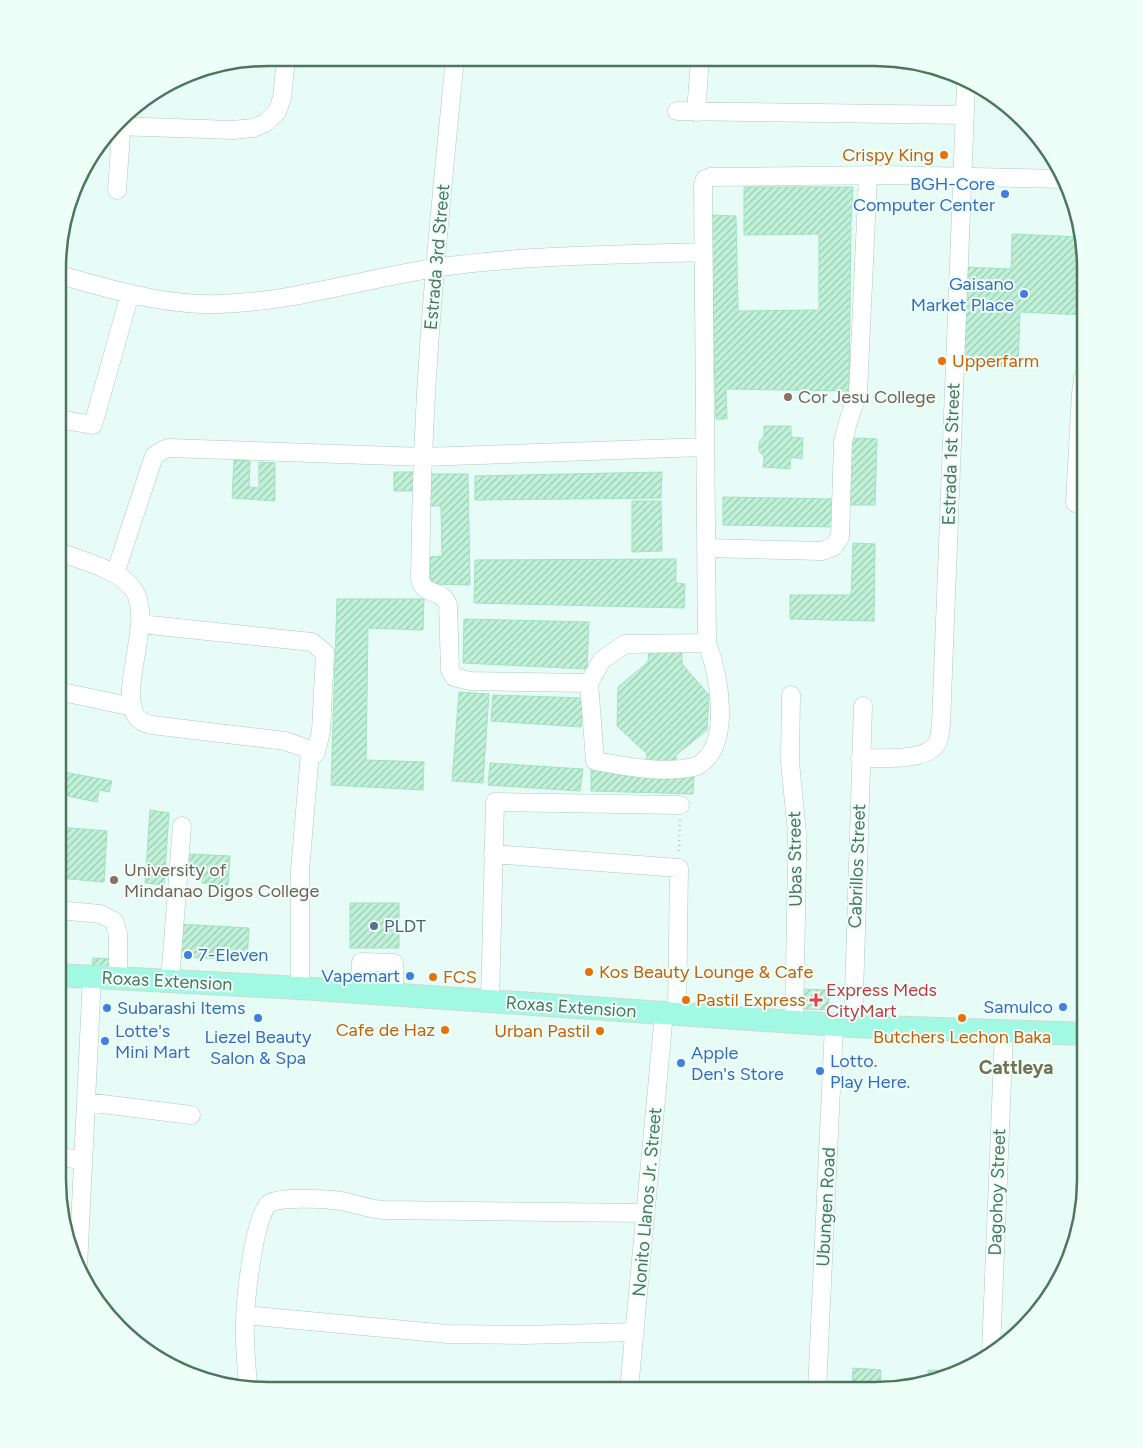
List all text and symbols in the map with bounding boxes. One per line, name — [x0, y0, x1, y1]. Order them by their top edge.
place label: Crispy King — [842, 144, 934, 166]
marker: Crispy King — [938, 149, 950, 161]
place label: BGH-Core Computer Center — [853, 173, 995, 216]
street label: Estrada 3rd Street — [420, 183, 454, 331]
marker: BGH-Core Computer Center — [999, 188, 1011, 200]
place label: Gaisano Market Place — [911, 273, 1014, 316]
marker: Gaisano Market Place — [1018, 288, 1030, 300]
place label: Upperfarm — [952, 350, 1039, 372]
marker: Upperfarm — [936, 355, 948, 367]
street label: Estrada 1st Street — [938, 382, 964, 526]
place label: Cor Jesu College — [798, 386, 936, 408]
marker: Cor Jesu College — [782, 391, 794, 403]
street label: Cabrillos Street — [844, 803, 870, 929]
street label: Ubas Street — [783, 811, 807, 907]
place label: University of Mindanao Digos College — [124, 859, 319, 902]
marker: University of Mindanao Digos College — [108, 874, 120, 886]
place label: PLDT — [384, 915, 426, 937]
marker: PLDT — [368, 920, 380, 932]
place label: 7-Eleven — [198, 944, 268, 966]
marker: 7-Eleven — [182, 949, 194, 961]
place label: Kos Beauty Lounge & Cafe — [599, 961, 813, 983]
place label: Vapemart — [321, 965, 400, 987]
place label: FCS — [443, 966, 477, 988]
marker: Kos Beauty Lounge & Cafe — [583, 966, 595, 978]
street label: Roxas Extension — [101, 967, 233, 995]
marker: Vapemart — [404, 970, 416, 982]
marker: FCS — [427, 971, 439, 983]
place label: Express Meds CityMart — [826, 979, 937, 1022]
place label: Pastil Express — [696, 989, 806, 1011]
street label: Roxas Extension — [505, 991, 637, 1023]
marker: Pastil Express — [680, 994, 692, 1006]
marker: Express Meds CityMart — [810, 994, 822, 1006]
place label: Samulco — [983, 996, 1053, 1018]
place label: Subarashi Items — [117, 997, 245, 1019]
marker: Samulco — [1057, 1001, 1069, 1013]
marker: Subarashi Items — [101, 1002, 113, 1014]
marker: Liezel Beauty Salon & Spa — [252, 1012, 264, 1024]
marker: Butchers Lechon Baka — [956, 1012, 968, 1024]
place label: Cafe de Haz — [336, 1019, 435, 1041]
place label: Lotte's Mini Mart — [115, 1020, 191, 1063]
place label: Urban Pastil — [494, 1020, 590, 1042]
marker: Cafe de Haz — [439, 1024, 451, 1036]
marker: Urban Pastil — [594, 1025, 606, 1037]
place label: Liezel Beauty Salon & Spa — [205, 1026, 312, 1069]
place label: Butchers Lechon Baka — [873, 1026, 1051, 1048]
marker: Lotte's Mini Mart — [99, 1035, 111, 1047]
place label: Apple Den's Store — [691, 1042, 784, 1085]
place label: Lotto. Play Here. — [830, 1050, 910, 1093]
district label: Cattleya — [979, 1056, 1053, 1079]
marker: Apple Den's Store — [675, 1057, 687, 1069]
marker: Lotto. Play Here. — [814, 1065, 826, 1077]
street label: Nonito Llanos Jr. Street — [628, 1106, 666, 1298]
street label: Dagohoy Street — [984, 1128, 1010, 1256]
street label: Ubungen Road — [812, 1147, 840, 1267]

